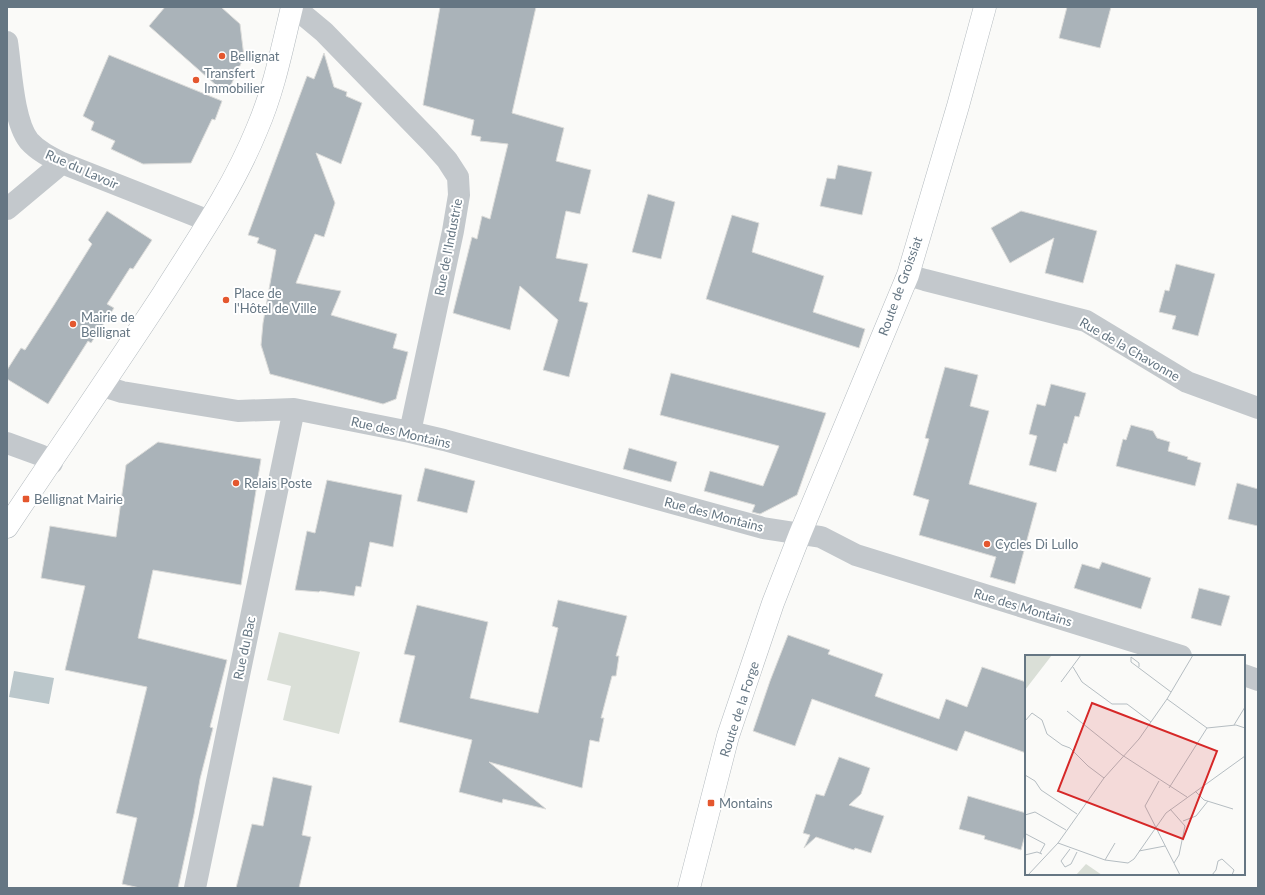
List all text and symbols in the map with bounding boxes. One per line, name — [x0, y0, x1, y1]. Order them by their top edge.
place label: Bellignat — [230, 48, 280, 64]
marker: Bellignat — [217, 51, 227, 61]
place label: Transfert Immobilier — [204, 65, 265, 96]
marker: Transfert Immobilier — [191, 75, 201, 85]
street label: Rue du Lavoir — [43, 146, 121, 192]
street label: Rue de l'Industrie — [431, 197, 465, 297]
street label: Route de Groissiat — [875, 234, 925, 338]
place label: Place de l'Hôtel de Ville — [234, 285, 317, 316]
marker: Place de l'Hôtel de Ville — [221, 295, 231, 305]
place label: Mairie de Bellignat — [81, 309, 135, 340]
street label: Rue de la Chavonne — [1077, 314, 1183, 384]
marker: Mairie de Bellignat — [68, 319, 78, 329]
street label: Rue des Montains — [350, 413, 453, 451]
place label: Relais Poste — [244, 475, 312, 491]
marker: Relais Poste — [231, 478, 241, 488]
place label: Bellignat Mairie — [34, 491, 123, 507]
street label: Rue des Montains — [663, 493, 766, 535]
marker: Bellignat Mairie — [21, 494, 31, 504]
place label: Cycles Di Lullo — [995, 536, 1078, 552]
marker: Cycles Di Lullo — [982, 539, 992, 549]
street label: Rue des Montains — [972, 584, 1074, 630]
street label: Rue du Bac — [230, 615, 258, 681]
inset map — [1025, 655, 1245, 875]
street label: Route de la Forge — [716, 659, 762, 759]
place label: Montains — [719, 795, 773, 811]
marker: Montains — [706, 798, 716, 808]

